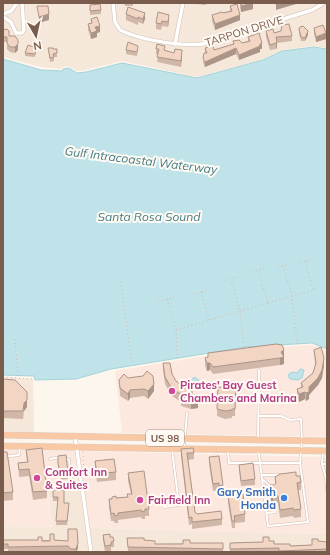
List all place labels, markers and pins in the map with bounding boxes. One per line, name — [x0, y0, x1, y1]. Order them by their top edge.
place label: Pirates' Bay Guest Chambers and Marina — [180, 378, 297, 405]
marker: Pirates' Bay Guest Chambers and Marina — [167, 386, 177, 396]
place label: Comfort Inn & Suites — [45, 465, 107, 492]
marker: Comfort Inn & Suites — [32, 473, 42, 483]
place label: Gary Smith Honda — [217, 485, 276, 512]
place label: Fairfield Inn — [148, 493, 210, 507]
marker: Gary Smith Honda — [279, 493, 289, 503]
marker: Fairfield Inn — [135, 495, 145, 505]

